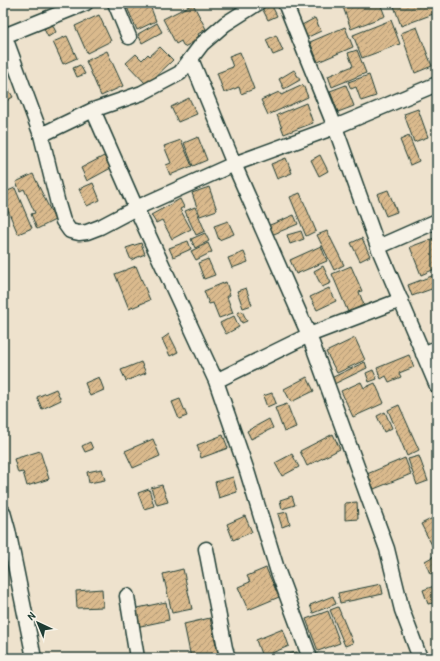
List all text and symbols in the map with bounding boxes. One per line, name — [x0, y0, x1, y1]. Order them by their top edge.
north arrow — [18, 603, 58, 643]
text: N — [24, 609, 38, 623]

